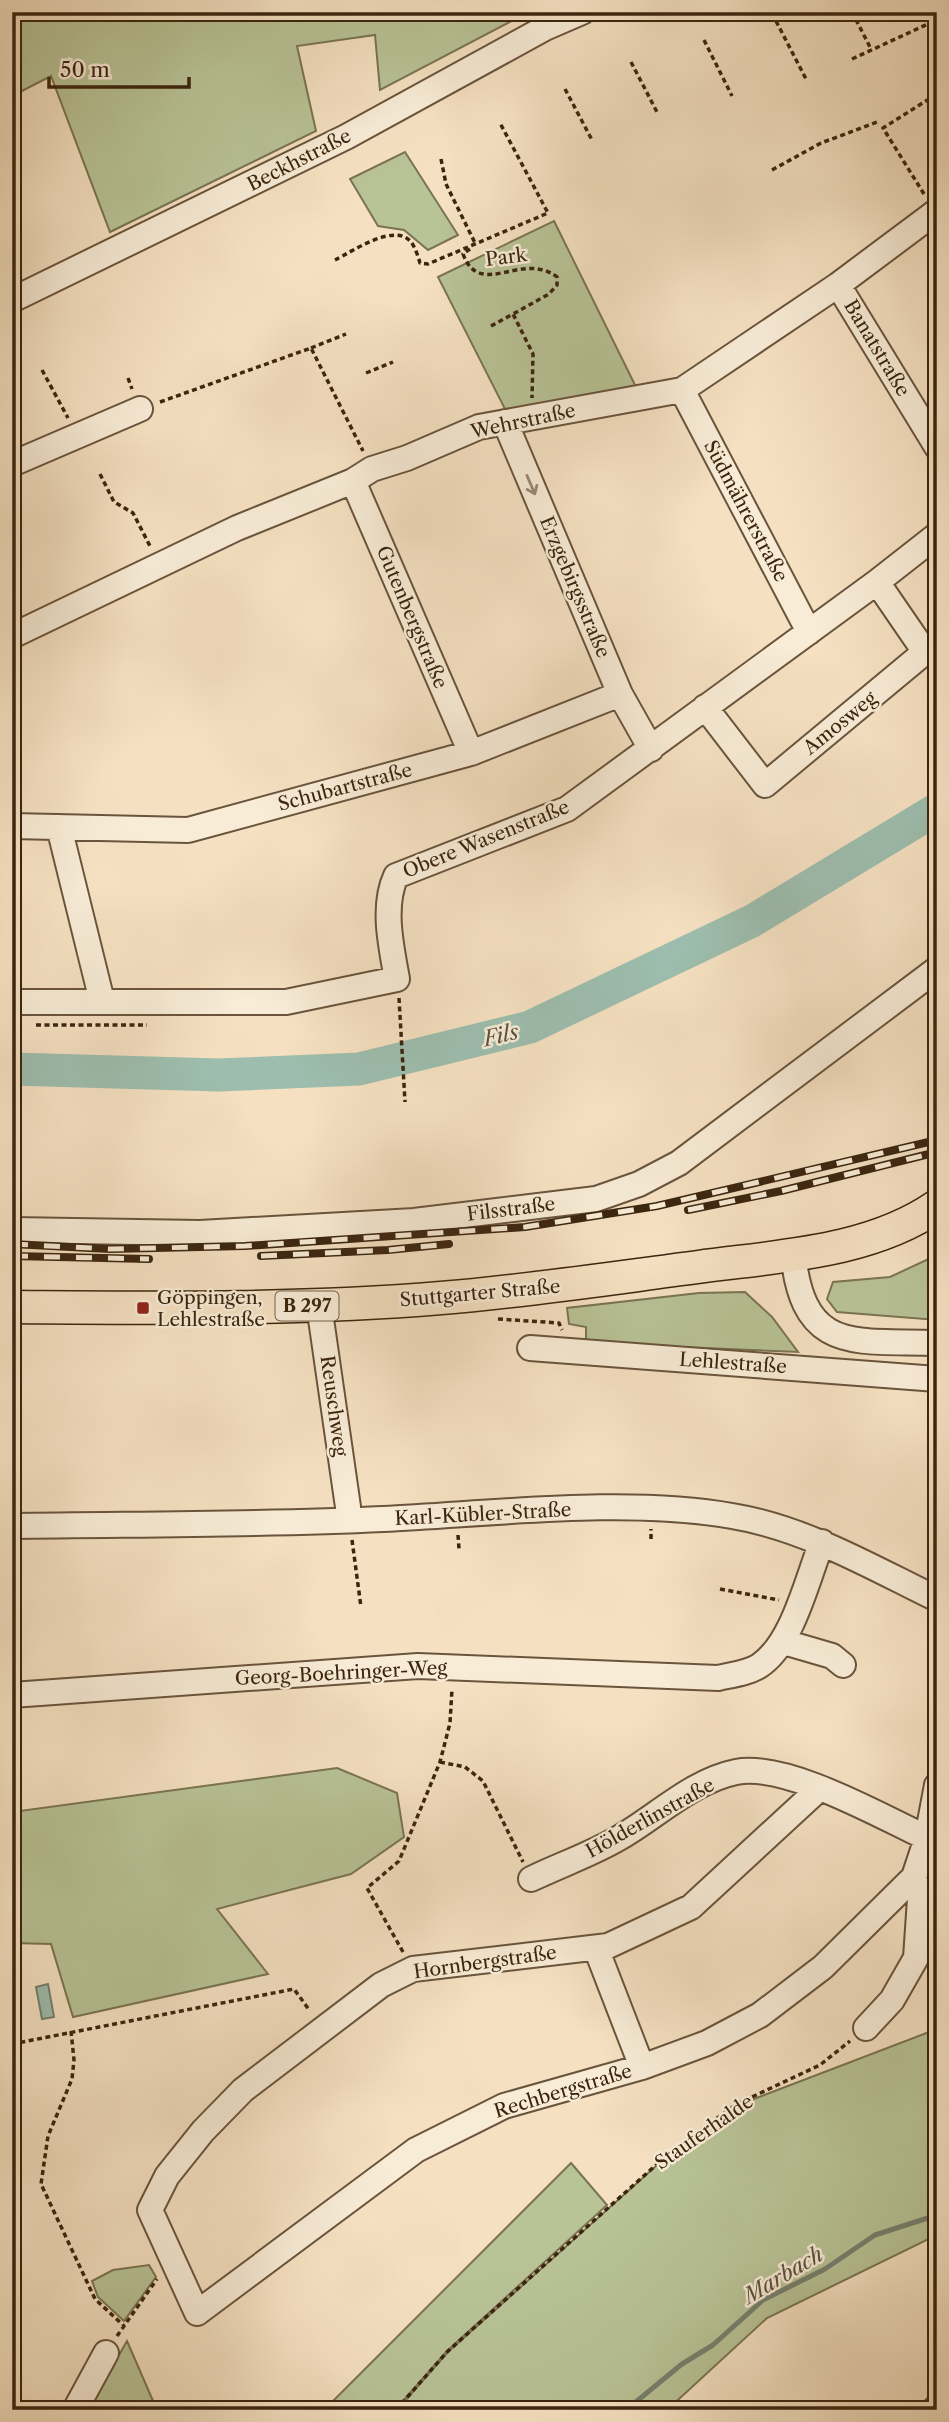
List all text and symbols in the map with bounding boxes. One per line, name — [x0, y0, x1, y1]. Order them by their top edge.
scale bar — [49, 46, 189, 90]
text: 50 m — [60, 57, 110, 82]
street label: Beckhstraße — [243, 124, 355, 196]
street label: Park — [484, 243, 529, 271]
street label: Banatstraße — [839, 296, 915, 400]
street label: Wehrstraße — [468, 399, 577, 444]
street label: Südmährerstraße — [699, 436, 793, 586]
one-way arrow — [526, 474, 539, 495]
street label: Erzgebirgsstraße — [535, 513, 615, 661]
street label: Gutenbergstraße — [372, 542, 452, 692]
street label: Amosweg — [798, 686, 882, 760]
street label: Schubartstraße — [275, 758, 415, 816]
street label: Obere Wasenstraße — [400, 795, 572, 883]
water label: Fils — [479, 1018, 522, 1052]
street label: Filsstraße — [466, 1192, 556, 1226]
street label: Stuttgarter Straße — [399, 1275, 561, 1311]
place label: Göppingen, Lehlestraße — [157, 1286, 265, 1331]
road number: B 297 — [276, 1292, 338, 1321]
marker: Göppingen, Lehlestraße — [135, 1300, 151, 1316]
street label: Lehlestraße — [678, 1348, 788, 1378]
street label: Reuschweg — [316, 1354, 353, 1459]
street label: Karl-Kübler-Straße — [394, 1498, 572, 1530]
street label: Georg-Boehringer-Weg — [234, 1656, 449, 1690]
street label: Hölderlinstraße — [582, 1773, 718, 1863]
street label: Hornbergstraße — [412, 1941, 558, 1983]
street label: Rechbergstraße — [491, 2059, 635, 2123]
street label: Stauferhalde — [650, 2090, 758, 2174]
water label: Marbach — [736, 2241, 827, 2310]

